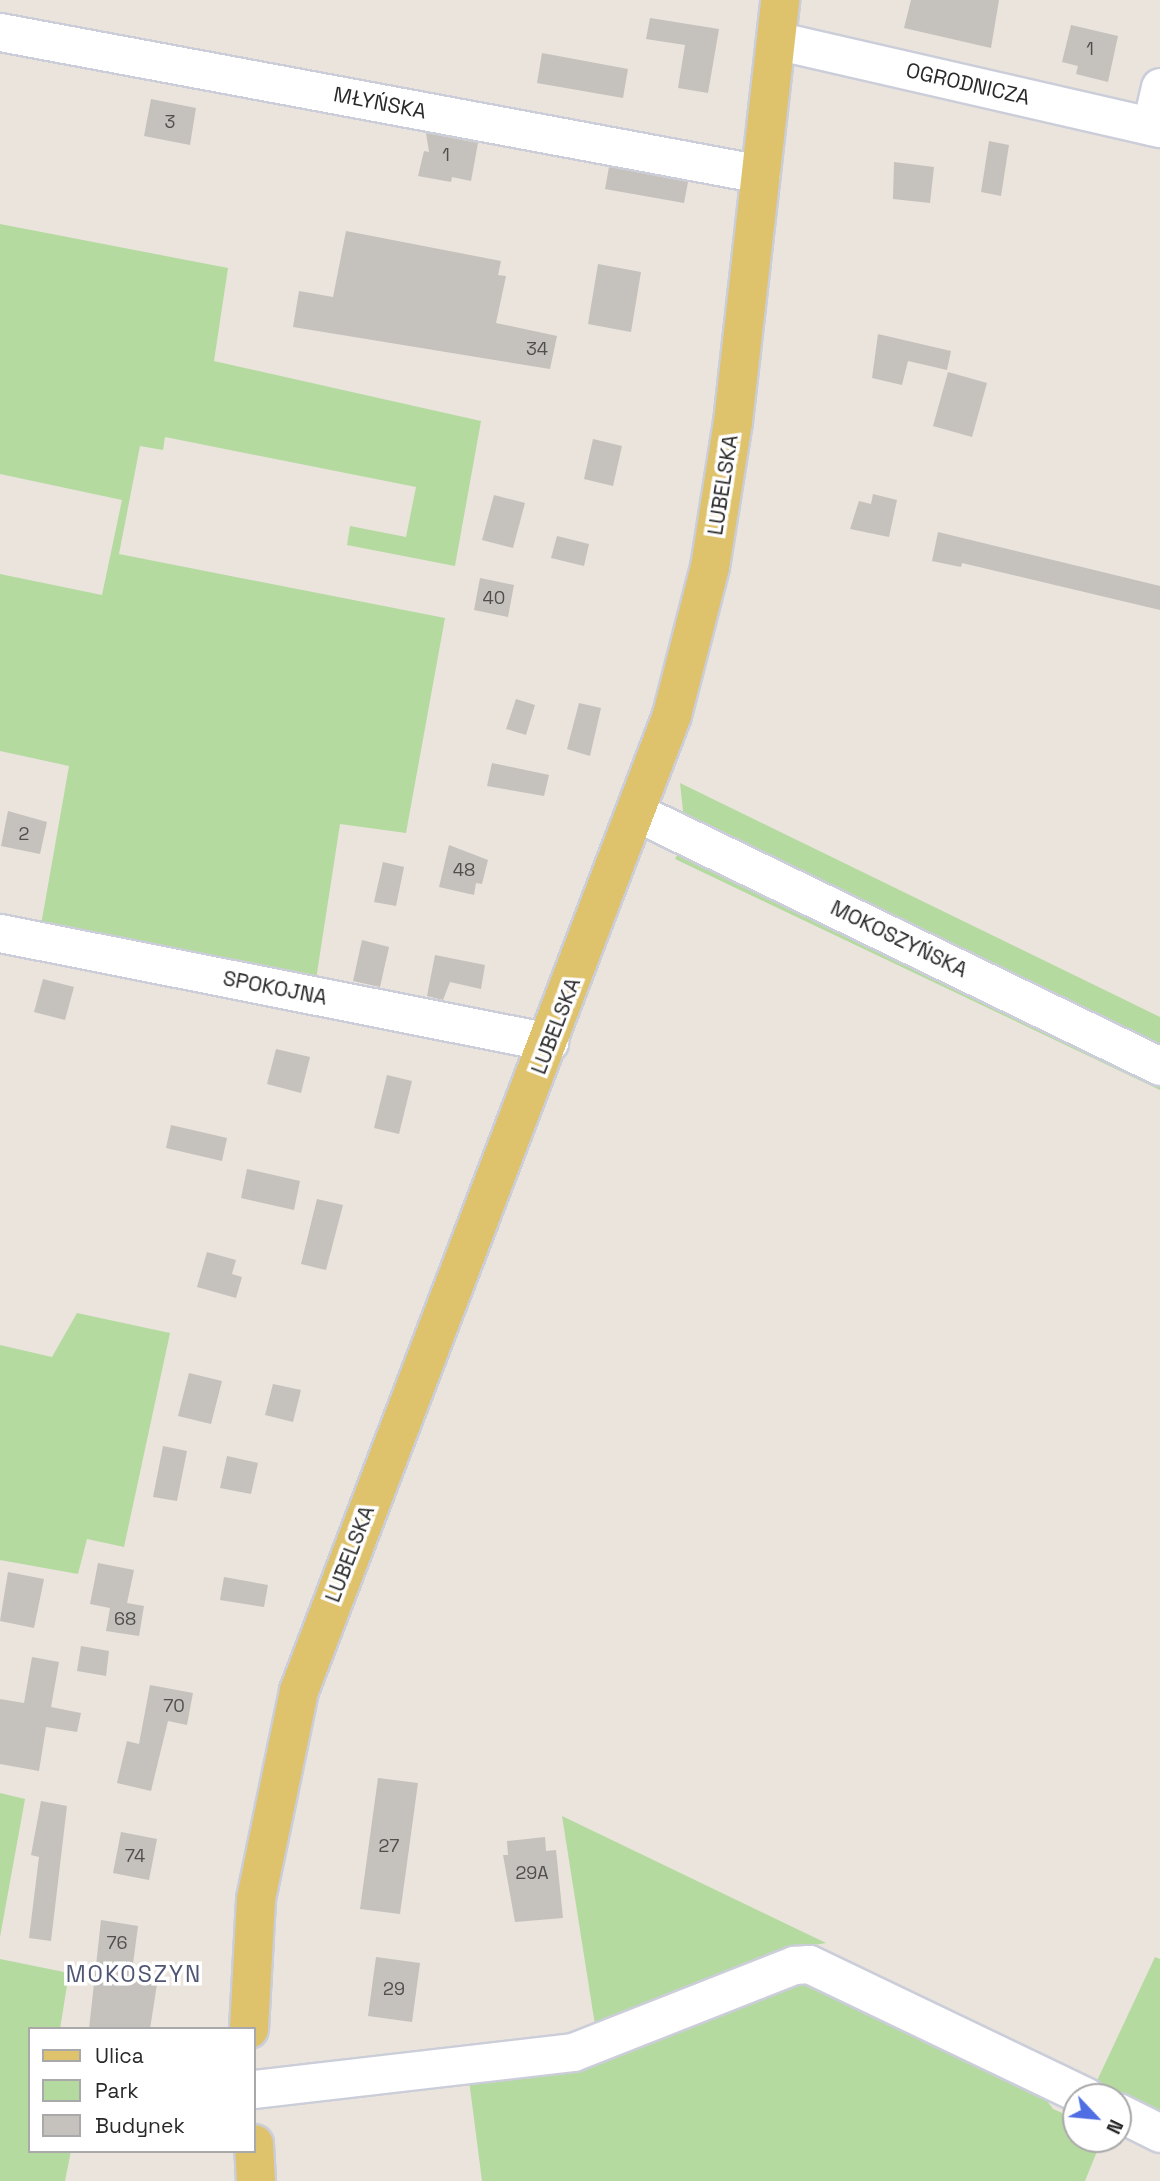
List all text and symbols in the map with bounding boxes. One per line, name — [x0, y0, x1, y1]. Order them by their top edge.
house number: 1 — [1086, 38, 1094, 60]
street label: OGRODNICZA — [904, 58, 1032, 110]
street label: MŁYŃSKA — [332, 82, 428, 124]
house number: 3 — [165, 111, 175, 133]
house number: 1 — [442, 144, 450, 166]
house number: 34 — [526, 338, 548, 360]
street label: LUBELSKA — [703, 433, 743, 537]
house number: 40 — [483, 587, 505, 609]
house number: 2 — [19, 823, 29, 845]
house number: 48 — [453, 859, 475, 881]
street label: MOKOSZYŃSKA — [826, 895, 972, 983]
street label: SPOKOJNA — [221, 966, 329, 1010]
street label: LUBELSKA — [526, 974, 586, 1078]
street label: LUBELSKA — [320, 1502, 380, 1606]
house number: 68 — [114, 1608, 136, 1630]
house number: 70 — [163, 1695, 185, 1717]
house number: 27 — [379, 1835, 399, 1857]
house number: 74 — [125, 1845, 145, 1867]
house number: 29A — [515, 1862, 549, 1884]
house number: 76 — [106, 1932, 128, 1954]
district label: MOKOSZYN — [67, 1960, 201, 1988]
house number: 29 — [383, 1978, 405, 2000]
legend — [28, 2027, 256, 2153]
text: Ulica — [95, 2042, 144, 2069]
text: Park — [95, 2077, 139, 2104]
north arrow — [1062, 2083, 1132, 2153]
text: Budynek — [95, 2112, 185, 2139]
text: N — [1101, 2115, 1129, 2138]

